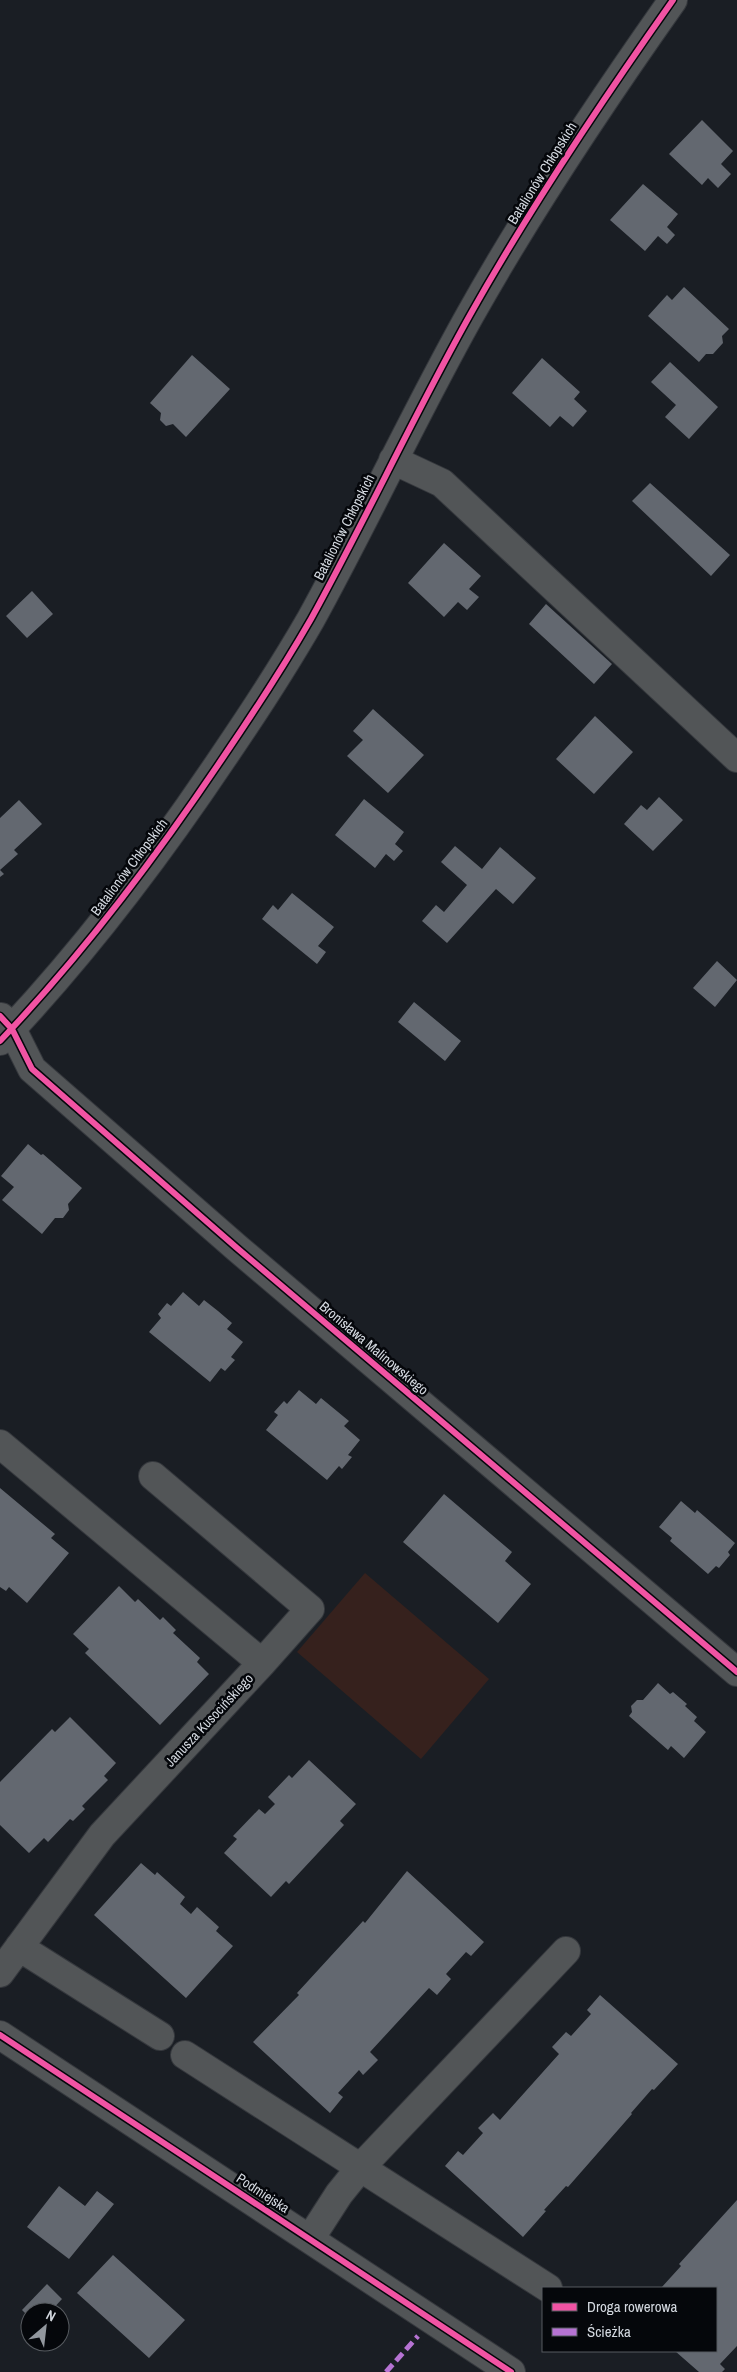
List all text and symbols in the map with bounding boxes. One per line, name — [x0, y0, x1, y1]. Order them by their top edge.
street label: Batalionów Chłopskich — [503, 119, 581, 227]
street label: Batalionów Chłopskich — [309, 471, 379, 583]
street label: Batalionów Chłopskich — [87, 815, 171, 919]
street label: Bronisława Malinowskiego — [316, 1297, 432, 1399]
street label: Janusza Kusocińskiego — [161, 1670, 257, 1770]
street label: Podmiejska — [233, 2169, 294, 2217]
legend — [542, 2287, 717, 2352]
text: Droga rowerowa — [587, 2296, 677, 2317]
north arrow — [20, 2302, 70, 2352]
text: N — [43, 2306, 59, 2325]
text: Ścieżka — [587, 2321, 631, 2342]

